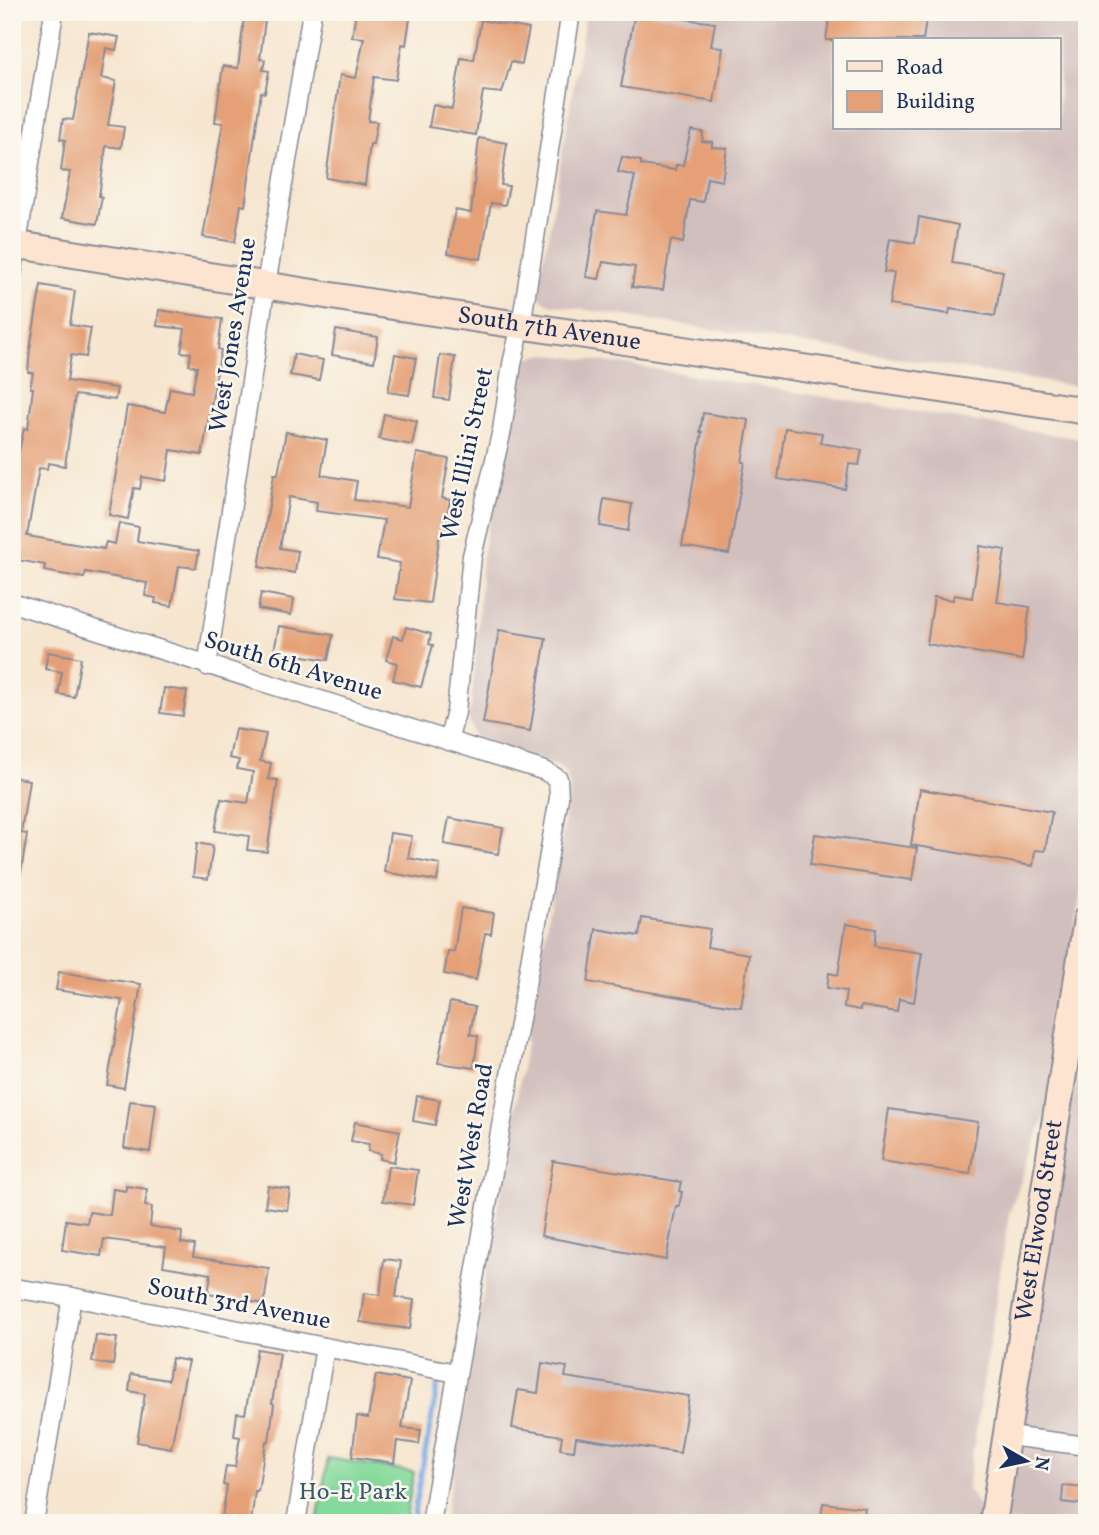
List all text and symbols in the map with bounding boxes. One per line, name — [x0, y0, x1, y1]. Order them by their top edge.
legend — [833, 38, 1060, 130]
text: Road — [896, 54, 943, 83]
text: Building — [896, 88, 975, 117]
street label: West Jones Avenue — [202, 235, 266, 435]
street label: South 7th Avenue — [455, 299, 643, 360]
street label: West Illini Street — [433, 364, 503, 544]
street label: South 6th Avenue — [199, 624, 387, 710]
street label: West West Road — [441, 1061, 503, 1231]
street label: West Elwood Street — [1008, 1117, 1073, 1324]
street label: South 3rd Avenue — [144, 1271, 334, 1339]
north arrow — [990, 1426, 1060, 1496]
text: N — [1027, 1454, 1055, 1472]
park label: Ho-E Park — [299, 1476, 407, 1510]

